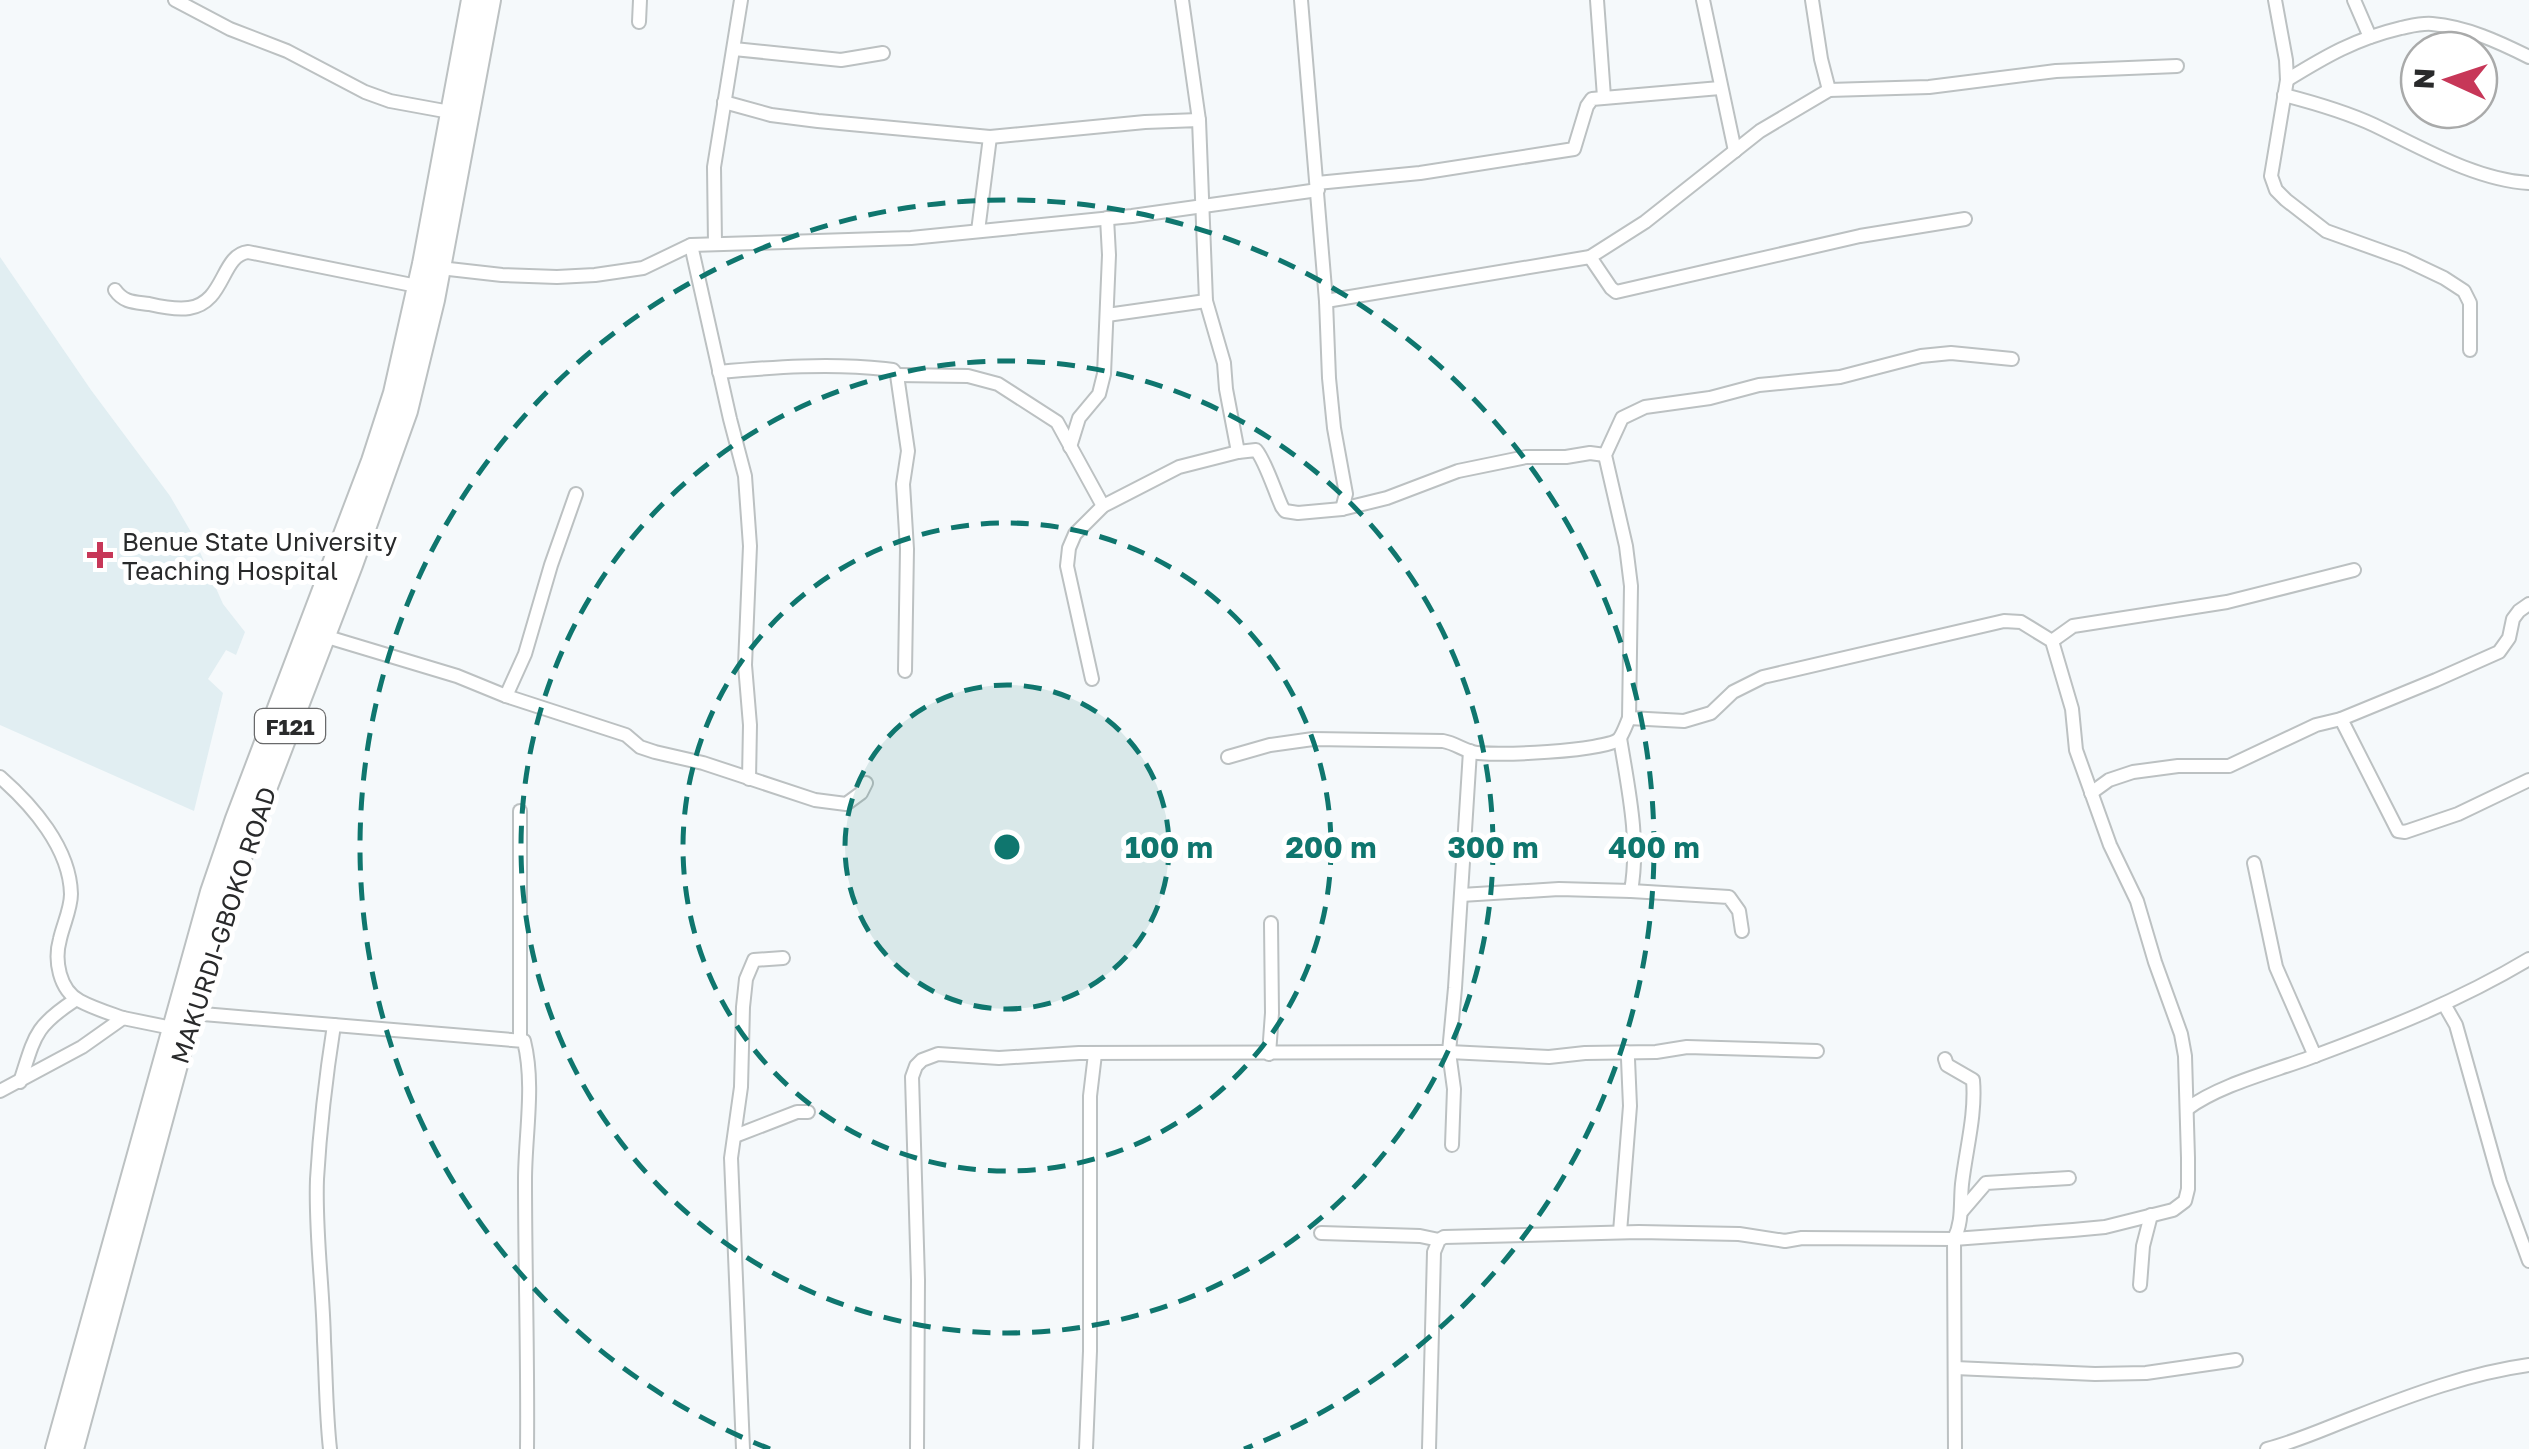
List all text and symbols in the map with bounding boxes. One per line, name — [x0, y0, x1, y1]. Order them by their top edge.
north arrow — [2399, 30, 2499, 130]
text: N — [2407, 67, 2441, 90]
place label: Benue State University Teaching Hospital — [122, 526, 397, 586]
marker: Benue State University Teaching Hospital — [87, 542, 113, 568]
road number: F121 — [255, 709, 325, 743]
street label: MAKURDI-GBOKO ROAD — [164, 783, 282, 1067]
centre of rings — [989, 829, 1025, 865]
text: 100 m — [1125, 829, 1213, 865]
text: 200 m — [1285, 829, 1377, 865]
text: 300 m — [1447, 829, 1539, 865]
text: 400 m — [1608, 829, 1700, 865]

